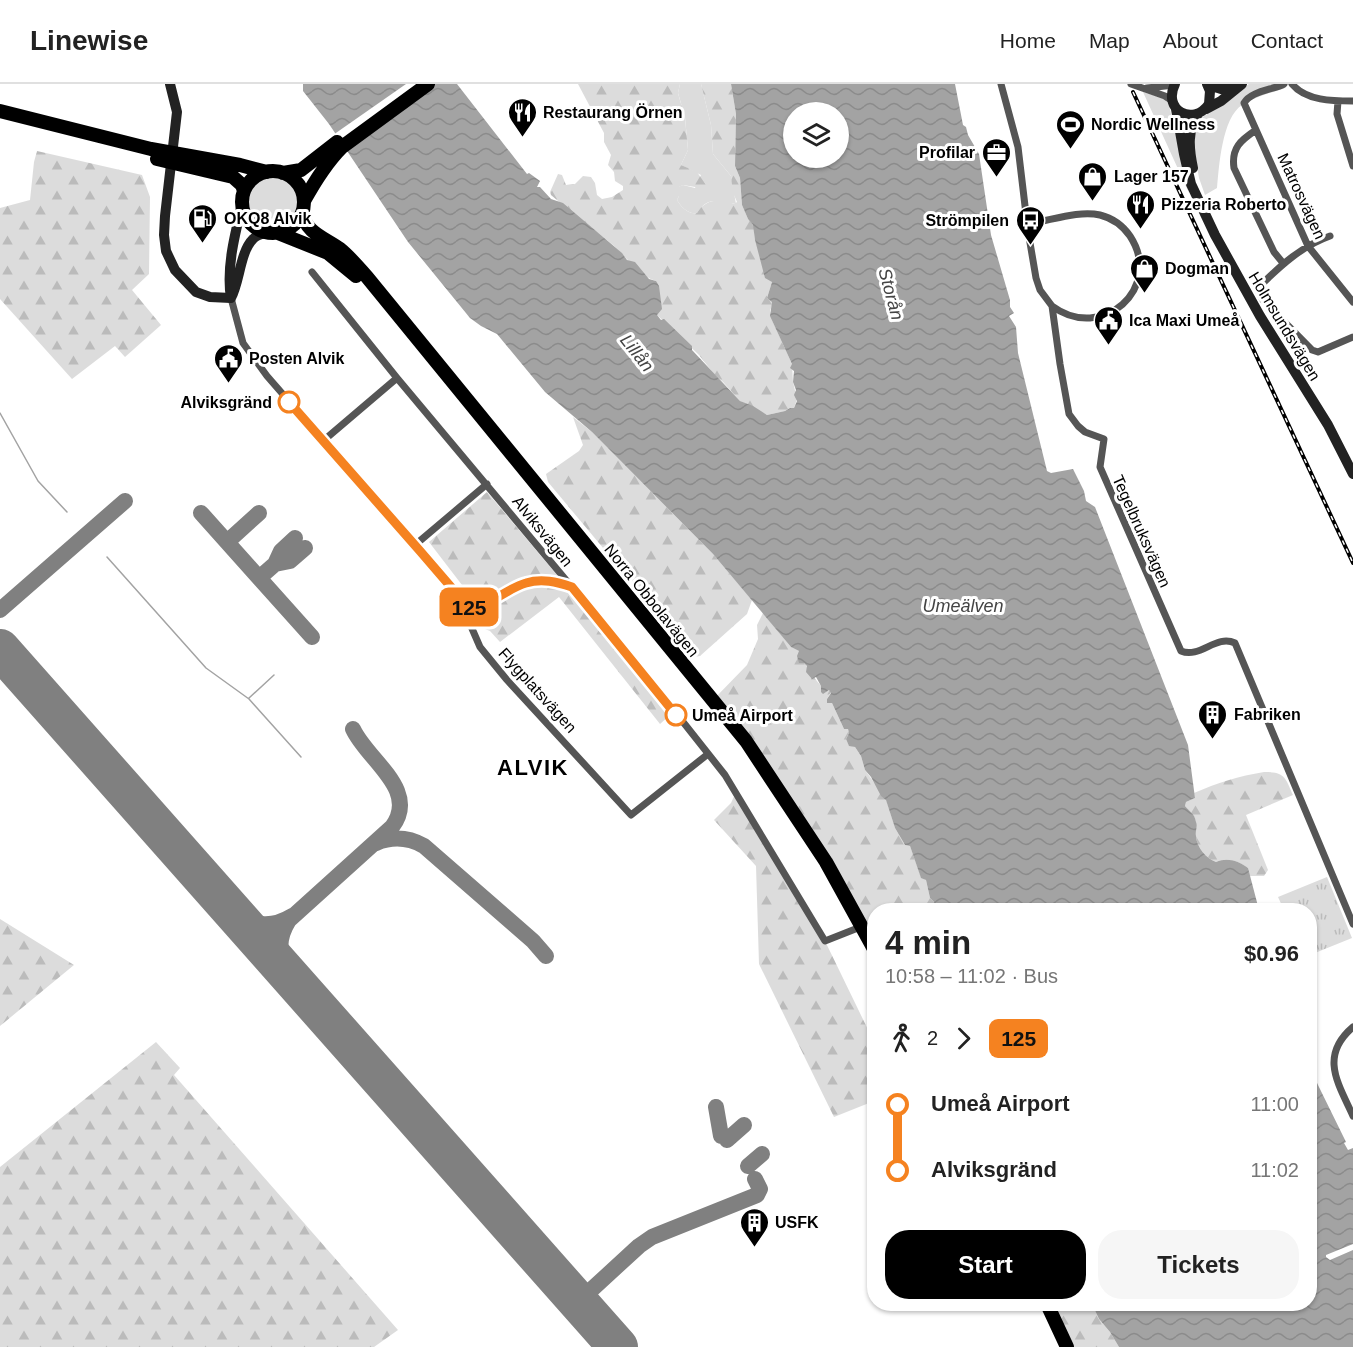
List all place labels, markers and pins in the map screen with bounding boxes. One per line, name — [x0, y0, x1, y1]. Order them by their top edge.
restaurant icon: Restaurang Örnen — [506, 96, 538, 138]
place label: Restaurang Örnen — [543, 103, 683, 121]
sports icon: Nordic Wellness — [1054, 108, 1086, 150]
place label: Nordic Wellness — [1091, 116, 1215, 133]
office icon: Profilar — [980, 136, 1012, 178]
place label: Profilar — [919, 144, 975, 161]
shop icon: Lager 157 — [1077, 160, 1109, 202]
place label: Lager 157 — [1114, 168, 1189, 185]
restaurant icon: Pizzeria Roberto — [1124, 188, 1156, 230]
place label: Pizzeria Roberto — [1161, 196, 1287, 213]
fuel station icon: OKQ8 Alvik — [187, 202, 219, 244]
bus stop icon: Strömpilen — [1014, 204, 1046, 246]
place label: OKQ8 Alvik — [224, 210, 312, 227]
place label: Strömpilen — [925, 212, 1009, 229]
shop icon: Dogman — [1128, 252, 1160, 294]
place label: Dogman — [1165, 260, 1229, 277]
public building icon: Ica Maxi Umeå — [1092, 304, 1124, 346]
place label: Ica Maxi Umeå — [1129, 312, 1239, 329]
public building icon: Posten Alvik — [212, 342, 244, 384]
place label: Posten Alvik — [249, 350, 345, 367]
marker: Alviksgränd — [278, 391, 300, 413]
place label: Alviksgränd — [180, 394, 272, 411]
building icon: Fabriken — [1197, 698, 1229, 740]
marker: Umeå Airport — [665, 704, 687, 726]
place label: Fabriken — [1234, 706, 1301, 723]
place label: Umeå Airport — [692, 707, 793, 724]
building icon: USFK — [738, 1206, 770, 1248]
place label: USFK — [775, 1214, 819, 1231]

